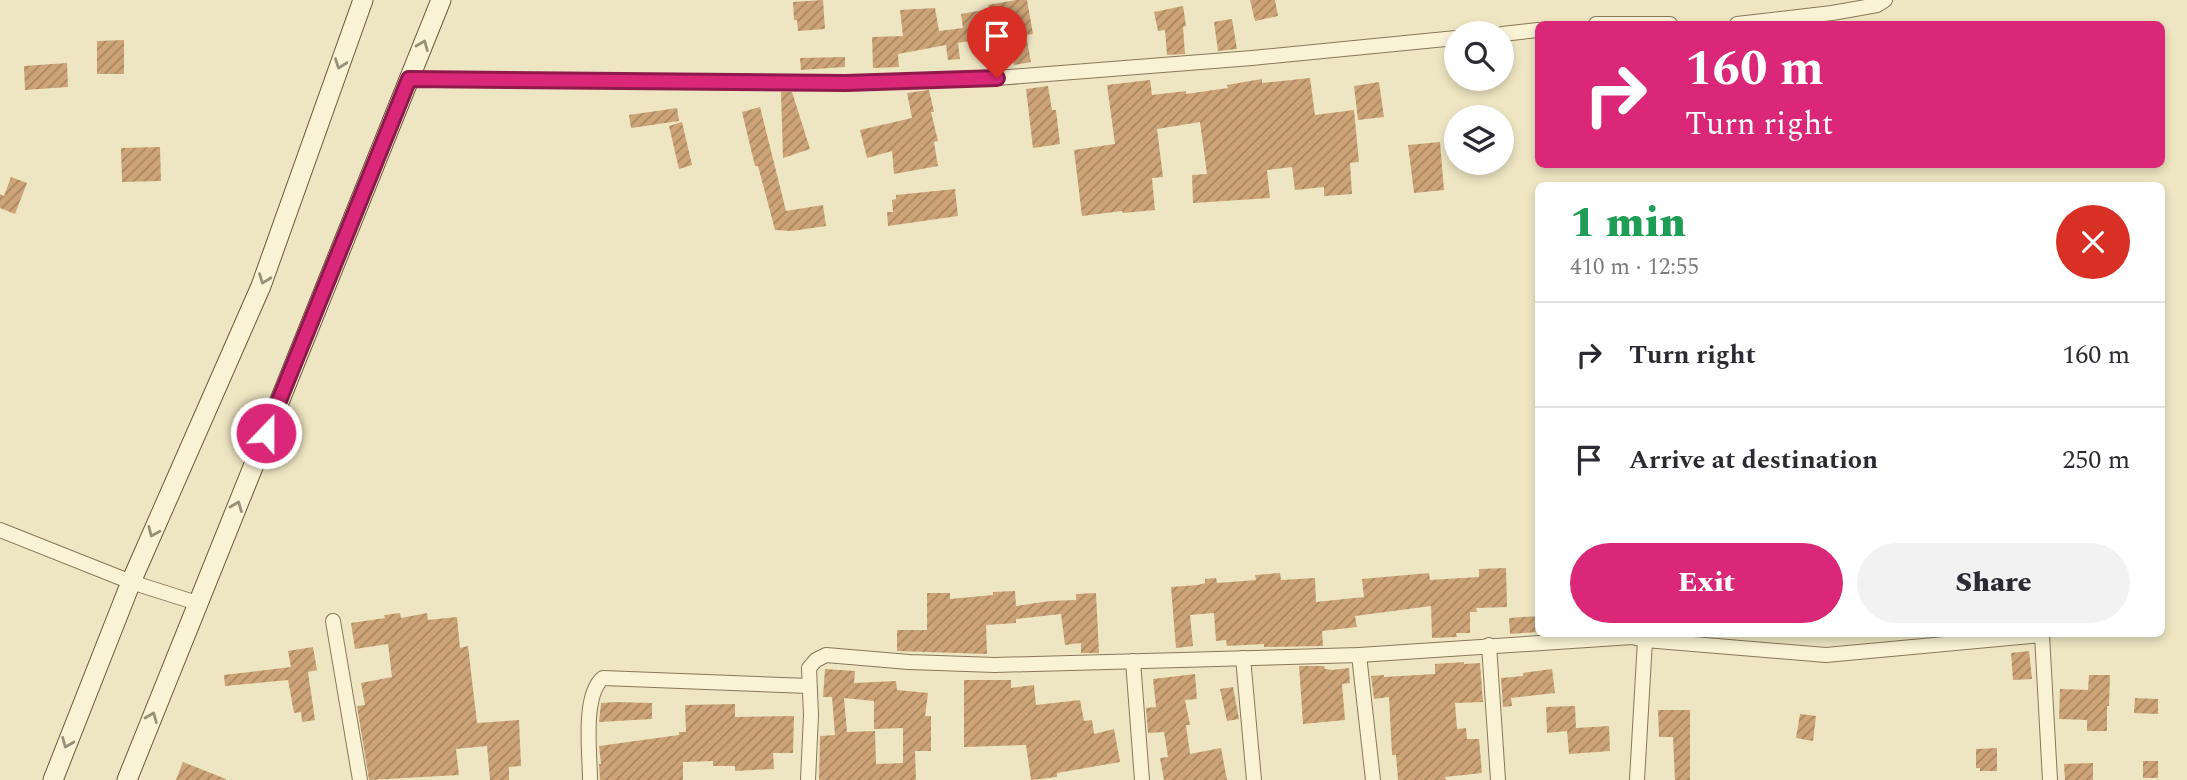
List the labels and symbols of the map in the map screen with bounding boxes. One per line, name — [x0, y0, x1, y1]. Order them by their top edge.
pin — [967, 6, 1027, 78]
one-way arrow — [414, 39, 428, 51]
one-way arrow — [334, 58, 348, 70]
one-way arrow — [258, 272, 272, 284]
position arrow — [229, 396, 303, 470]
one-way arrow — [228, 500, 242, 512]
one-way arrow — [147, 525, 161, 537]
one-way arrow — [144, 711, 158, 724]
one-way arrow — [62, 736, 76, 748]

